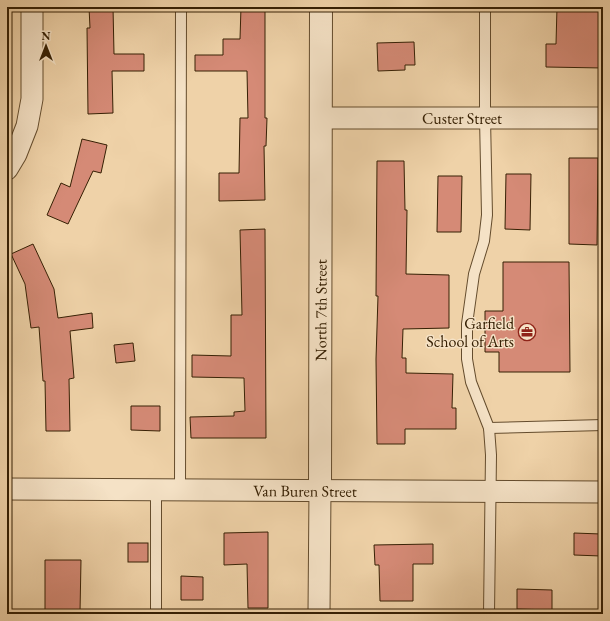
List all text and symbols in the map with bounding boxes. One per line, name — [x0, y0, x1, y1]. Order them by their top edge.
north arrow — [26, 26, 66, 66]
text: N — [42, 29, 51, 43]
street label: Custer Street — [422, 108, 502, 129]
street label: North 7th Street — [310, 259, 331, 361]
place label: Garfield School of Arts — [426, 313, 515, 352]
office icon: Garfield School of Arts — [517, 322, 537, 342]
street label: Van Buren Street — [253, 480, 357, 502]

